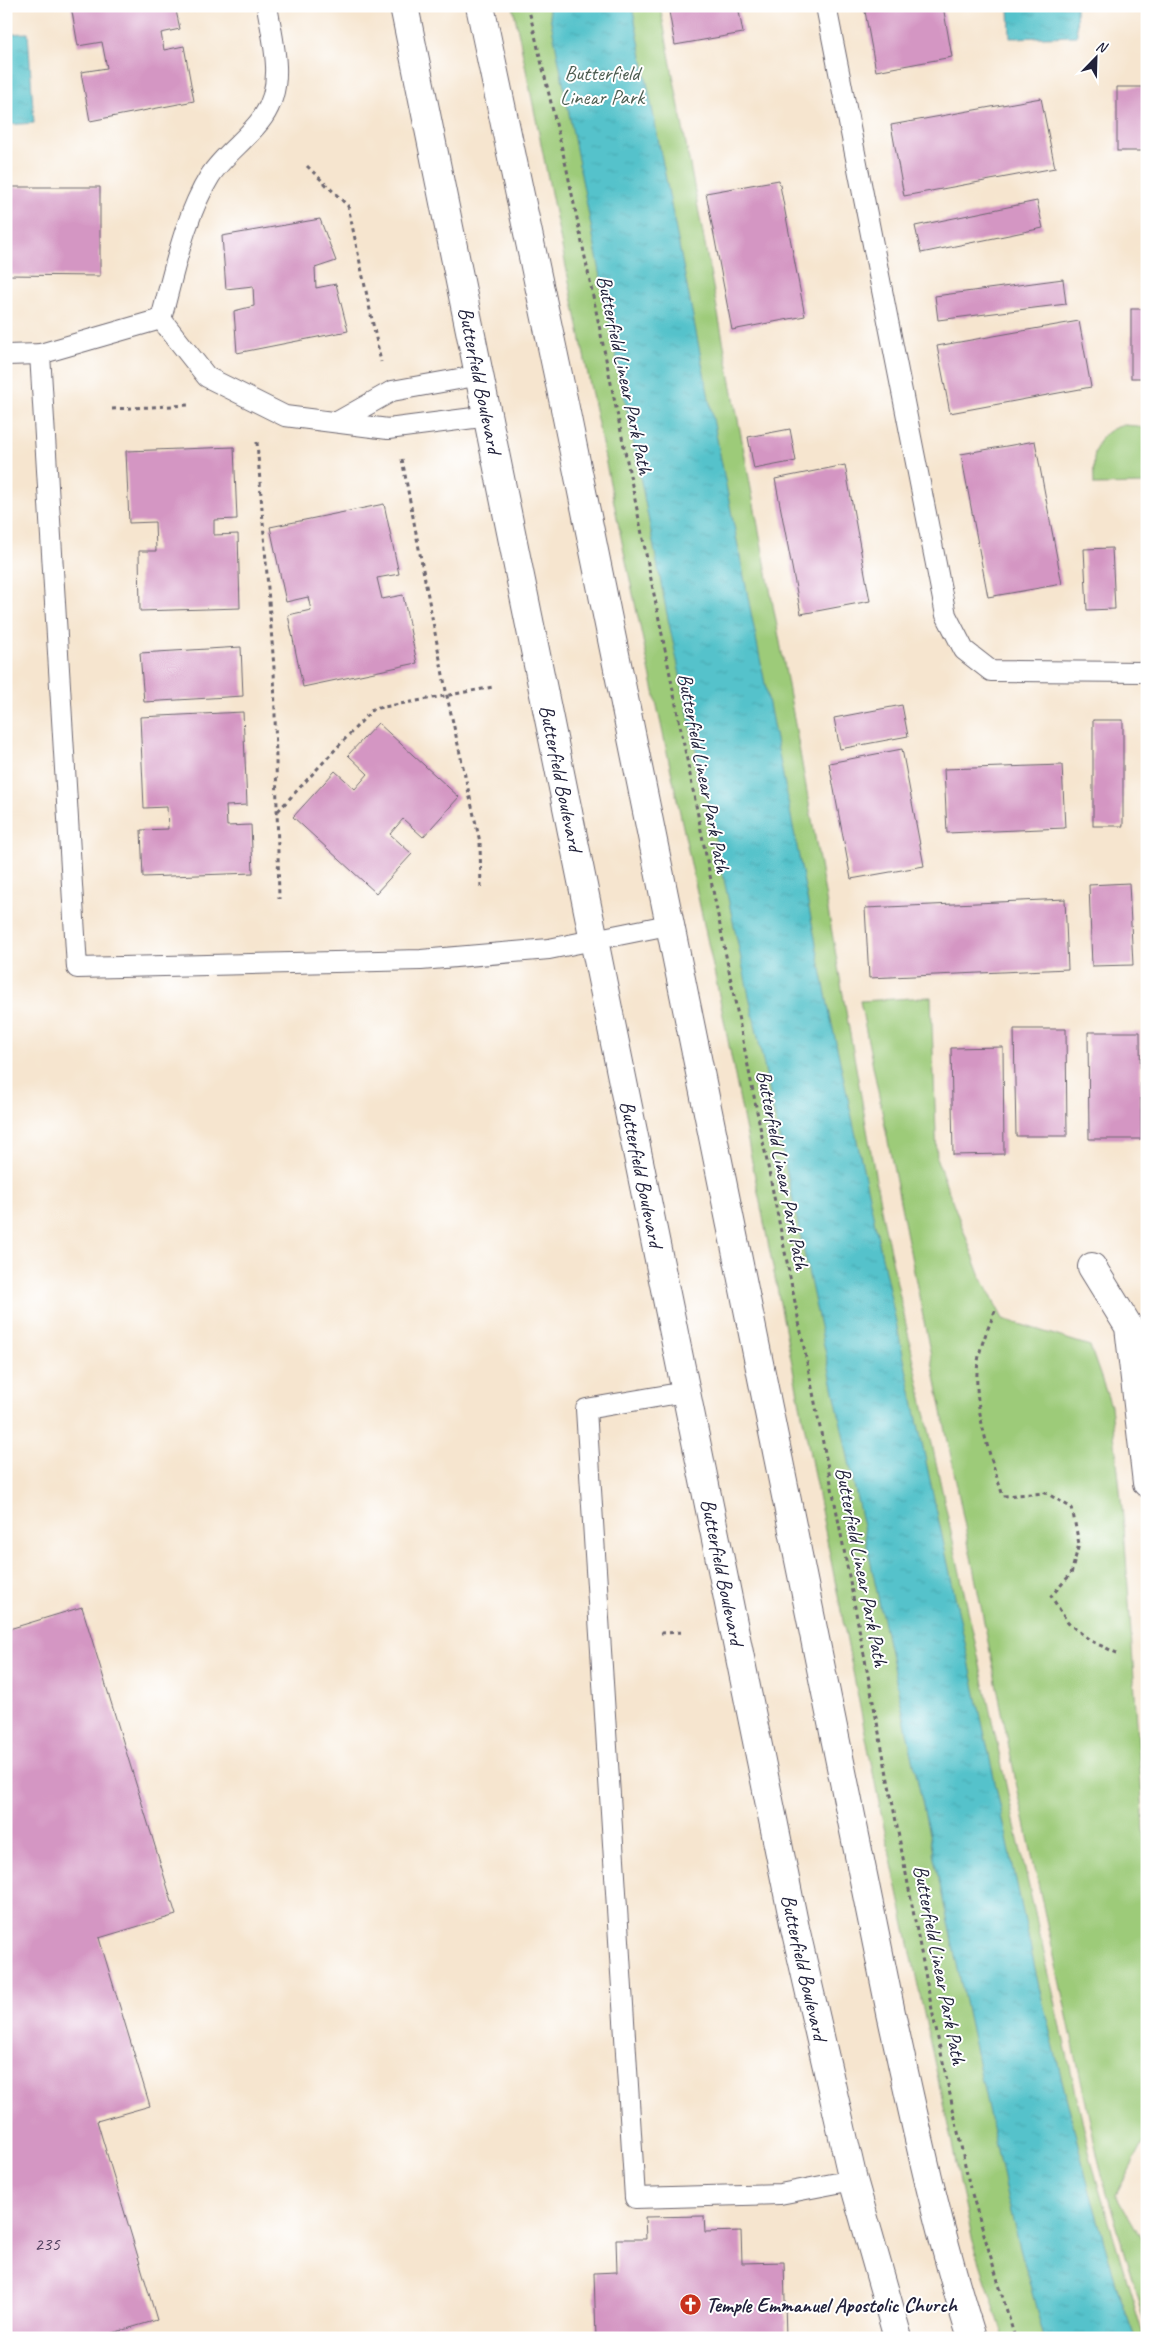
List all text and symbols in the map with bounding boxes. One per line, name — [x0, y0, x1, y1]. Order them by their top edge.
north arrow — [1070, 32, 1120, 82]
text: N — [1094, 37, 1110, 57]
park label: Butterfield Linear Park — [560, 60, 646, 110]
street label: Butterfield Linear Park Path — [591, 273, 659, 478]
street label: Butterfield Boulevard — [453, 305, 508, 458]
street label: Butterfield Linear Park Path — [672, 671, 736, 876]
street label: Butterfield Boulevard — [534, 703, 589, 856]
street label: Butterfield Linear Park Path — [751, 1068, 815, 1273]
street label: Butterfield Boulevard — [614, 1099, 670, 1252]
street label: Butterfield Linear Park Path — [830, 1465, 894, 1670]
street label: Butterfield Boulevard — [695, 1496, 751, 1650]
street label: Butterfield Linear Park Path — [908, 1863, 972, 2068]
street label: Butterfield Boulevard — [776, 1892, 834, 2046]
house number: 235 — [34, 2232, 61, 2256]
place label: Temple Emmanuel Apostolic Church — [706, 2292, 958, 2318]
church icon: Temple Emmanuel Apostolic Church — [678, 2293, 702, 2317]

